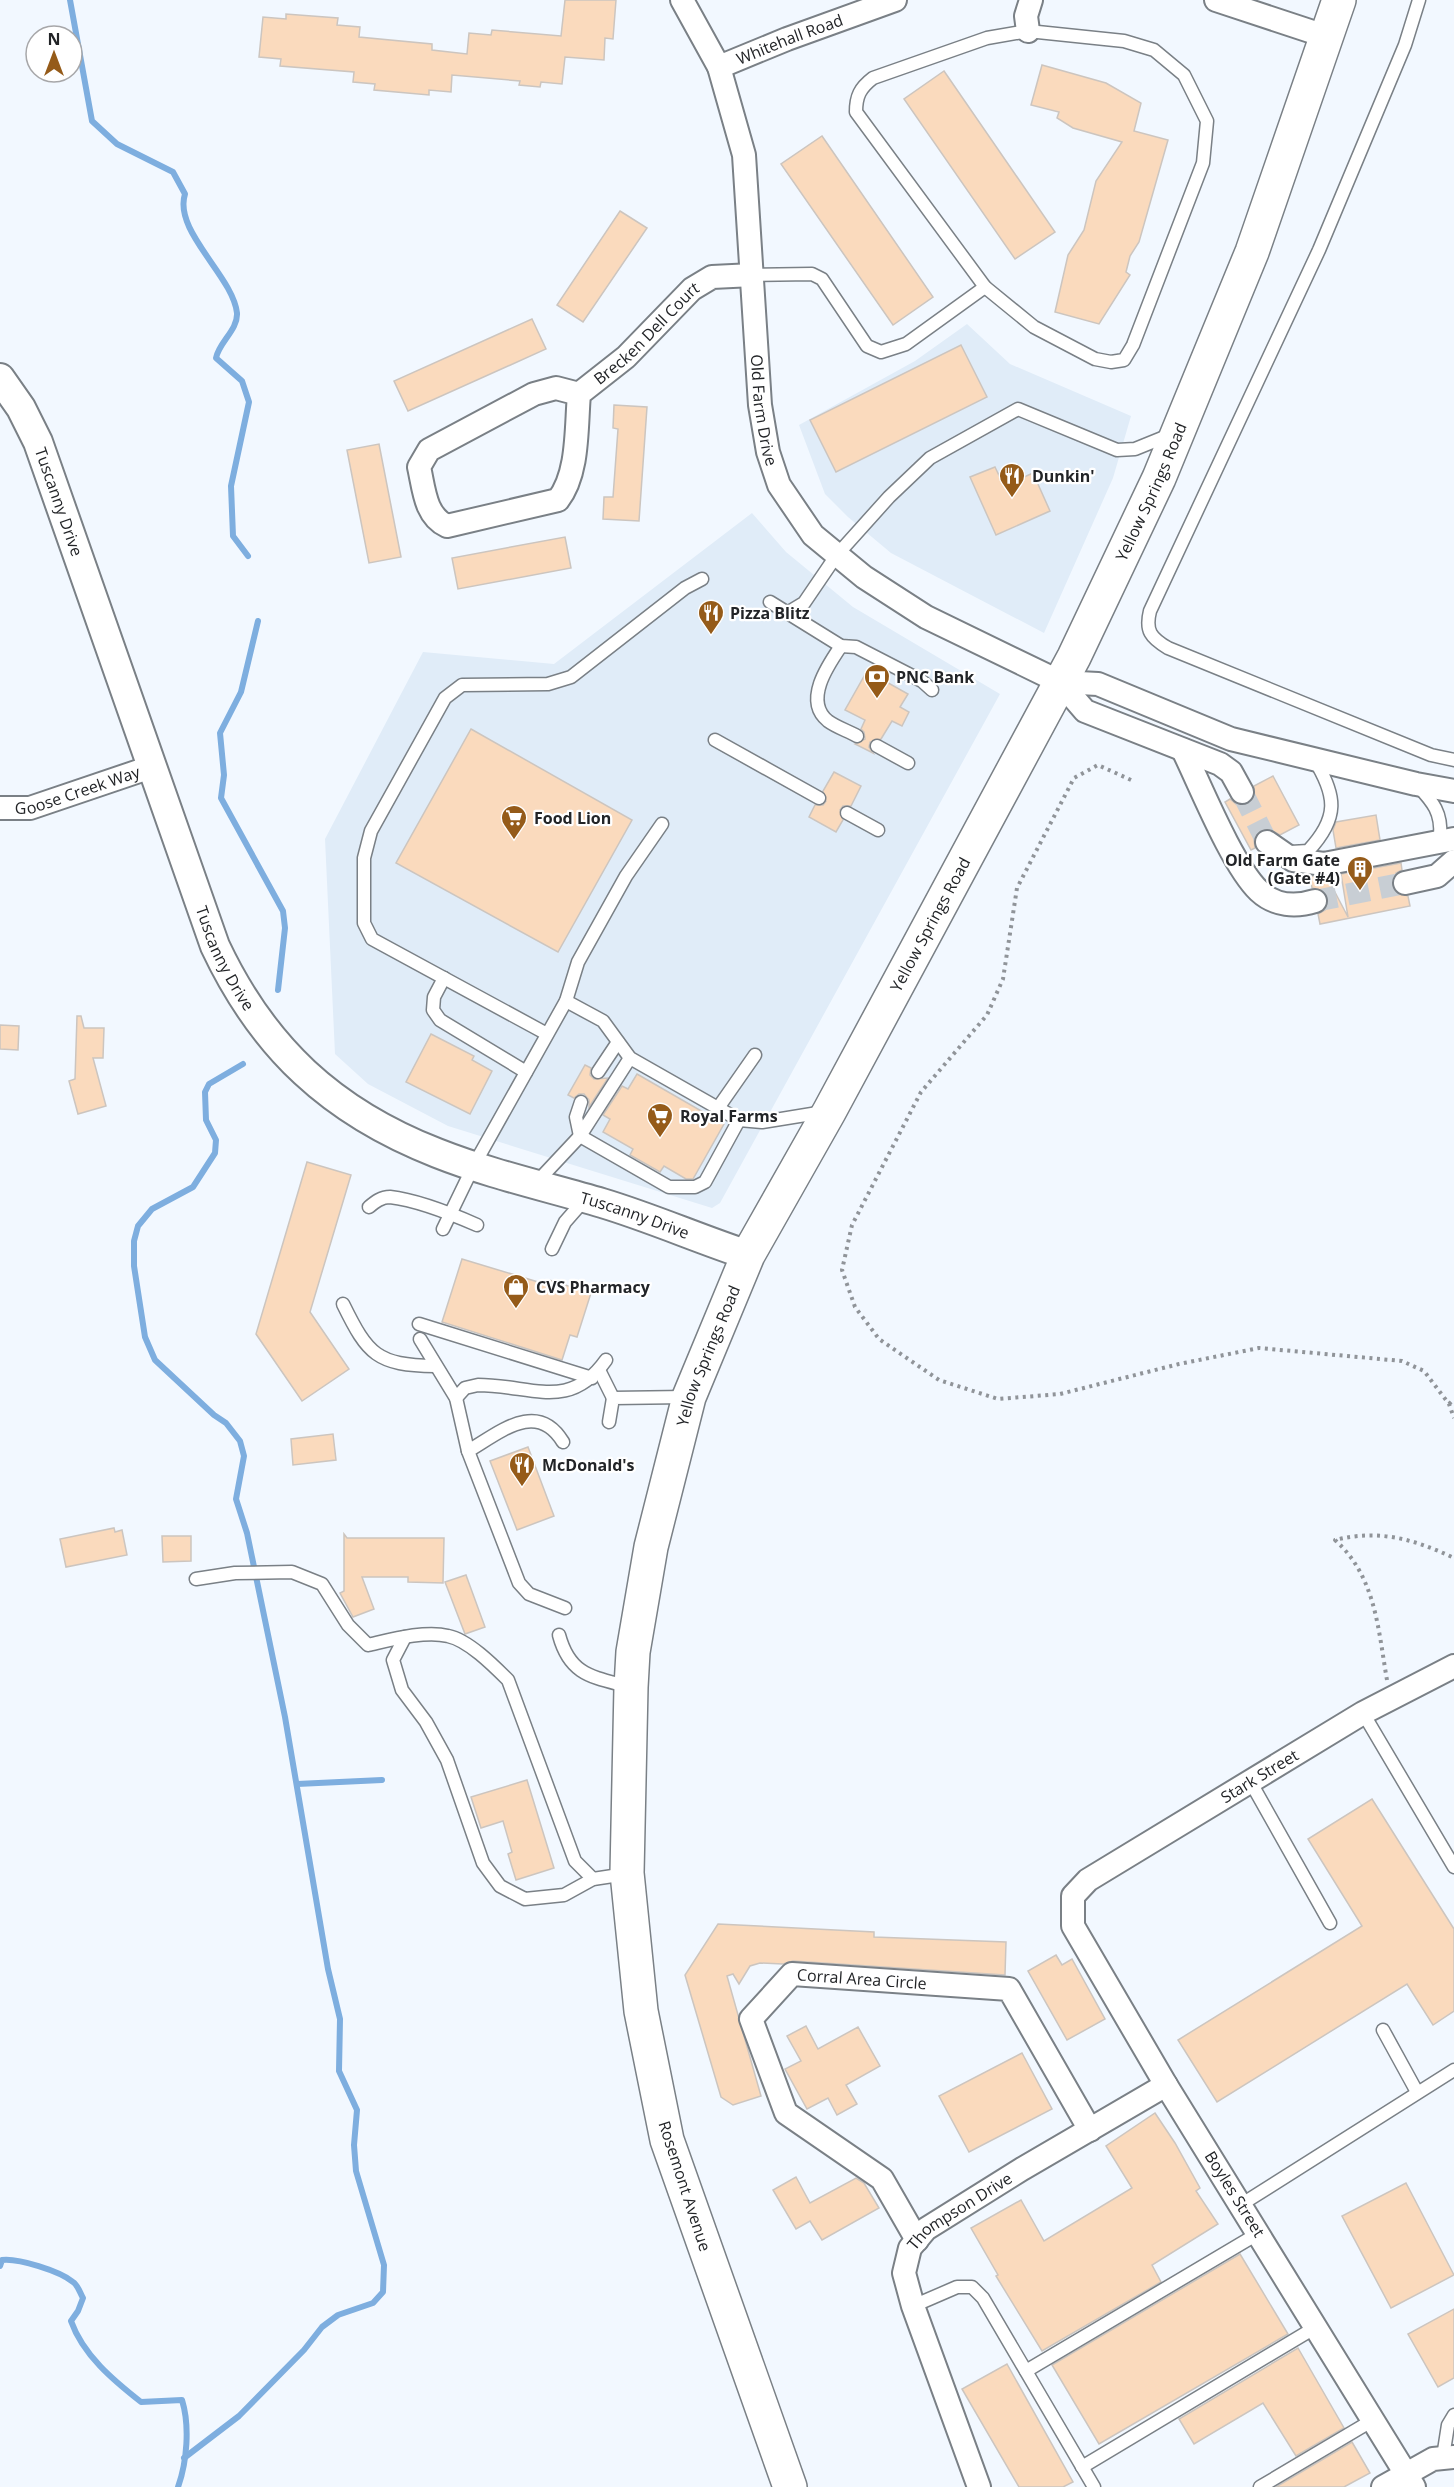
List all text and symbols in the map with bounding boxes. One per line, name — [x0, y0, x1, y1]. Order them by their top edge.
street label: Whitehall Road — [733, 9, 846, 70]
north arrow — [24, 24, 84, 84]
text: N — [47, 28, 61, 50]
street label: Brecken Dell Court — [589, 276, 703, 389]
street label: Old Farm Drive — [746, 354, 783, 469]
street label: Yellow Springs Road — [1110, 419, 1192, 565]
street label: Tuscanny Drive — [30, 444, 88, 559]
restaurant icon: Dunkin' — [997, 461, 1027, 499]
place label: Dunkin' — [1032, 465, 1094, 487]
restaurant icon: Pizza Blitz — [696, 598, 726, 636]
place label: Pizza Blitz — [730, 602, 810, 624]
bank icon: PNC Bank — [862, 662, 892, 700]
place label: PNC Bank — [896, 666, 974, 688]
street label: Goose Creek Way — [15, 760, 144, 820]
supermarket icon: Food Lion — [499, 803, 529, 841]
place label: Food Lion — [534, 807, 611, 829]
place label: Old Farm Gate (Gate #4) — [1225, 849, 1340, 889]
street label: Yellow Springs Road — [885, 853, 975, 996]
building icon: Old Farm Gate (Gate #4) — [1345, 854, 1375, 892]
street label: Tuscanny Drive — [191, 903, 260, 1015]
supermarket icon: Royal Farms — [645, 1101, 675, 1139]
place label: Royal Farms — [680, 1105, 778, 1127]
street label: Tuscanny Drive — [578, 1186, 692, 1244]
shop icon: CVS Pharmacy — [501, 1272, 531, 1310]
place label: CVS Pharmacy — [536, 1276, 651, 1298]
street label: Yellow Springs Road — [671, 1282, 745, 1429]
restaurant icon: McDonald's — [507, 1450, 537, 1488]
place label: McDonald's — [542, 1454, 635, 1476]
street label: Stark Street — [1216, 1744, 1303, 1808]
street label: Corral Area Circle — [796, 1963, 927, 1994]
street label: Rosemont Avenue — [654, 2118, 716, 2254]
street label: Boyles Street — [1200, 2147, 1270, 2241]
street label: Thompson Drive — [902, 2167, 1016, 2254]

